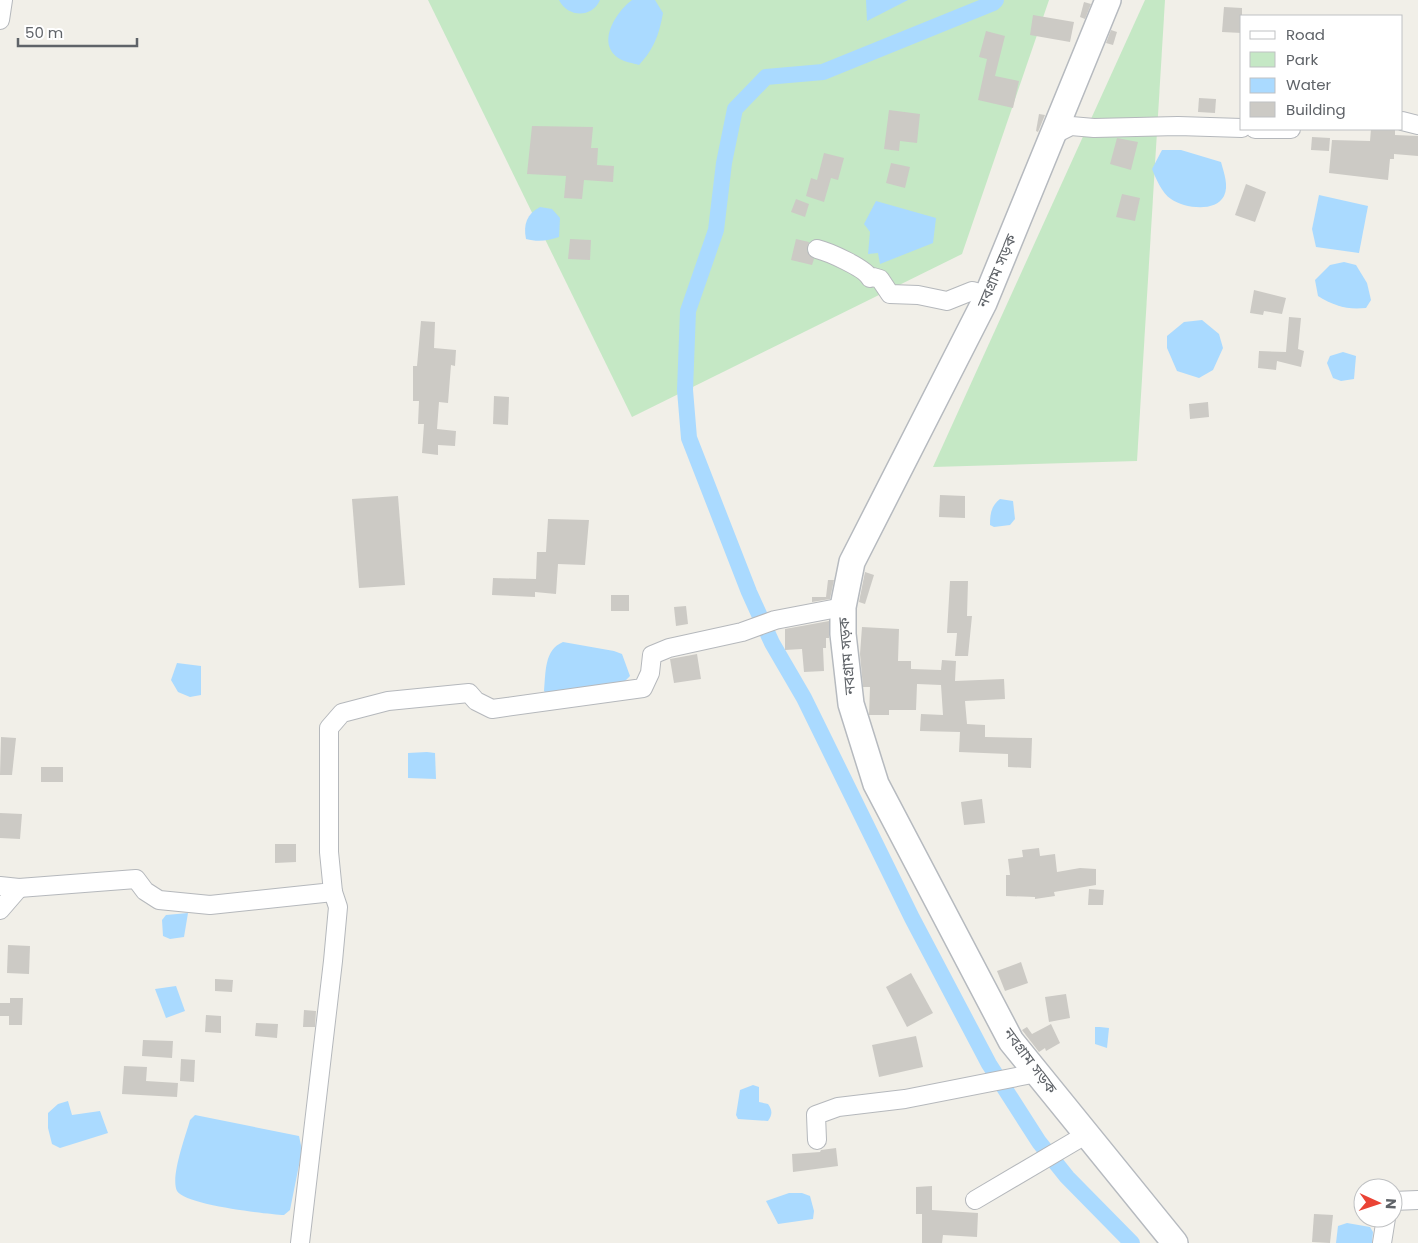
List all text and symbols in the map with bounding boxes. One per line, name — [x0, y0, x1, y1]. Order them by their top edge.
scale bar — [18, 15, 136, 47]
legend — [1240, 15, 1403, 130]
text: 50 m — [25, 22, 63, 43]
text: Road — [1286, 24, 1325, 45]
text: Park — [1286, 49, 1318, 70]
text: Water — [1286, 74, 1332, 95]
text: Building — [1286, 99, 1346, 120]
street label: নবগ্রাম সড়ক — [971, 230, 1022, 312]
street label: নবগ্রাম সড়ক — [833, 616, 860, 697]
street label: নবগ্রাম সড়ক — [998, 1023, 1063, 1099]
north arrow — [1353, 1178, 1403, 1228]
text: N — [1381, 1198, 1401, 1209]

